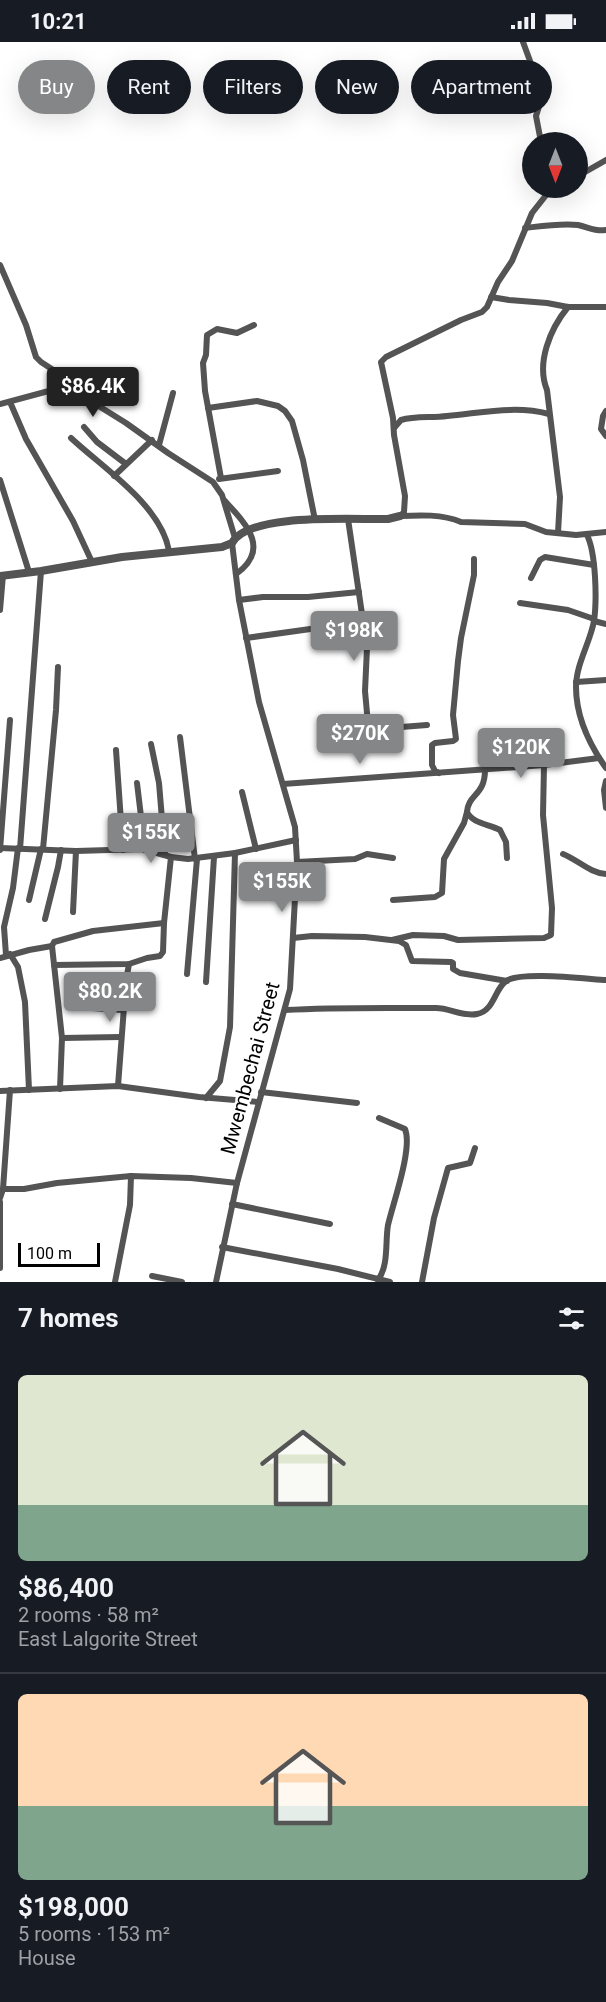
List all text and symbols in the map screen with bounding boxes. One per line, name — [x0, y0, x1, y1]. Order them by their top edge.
text: 10:21 — [30, 9, 87, 34]
chip: Buy — [18, 60, 95, 114]
chip: Rent — [107, 60, 191, 114]
chip: Filters — [203, 60, 303, 114]
chip: New — [315, 60, 399, 114]
chip: Apartment — [411, 60, 552, 114]
north arrow — [522, 132, 588, 198]
map controls — [522, 132, 588, 198]
pin: $86.4K — [44, 367, 142, 418]
text: $86.4K — [61, 374, 125, 398]
pin: $198K — [312, 611, 396, 662]
text: $198K — [325, 618, 383, 642]
pin: $270K — [318, 714, 402, 765]
text: $270K — [331, 721, 389, 745]
pin: $120K — [479, 728, 563, 779]
text: $120K — [492, 735, 550, 759]
pin: $155K — [109, 813, 193, 864]
text: $155K — [122, 820, 180, 844]
pin: $155K — [240, 862, 324, 913]
text: $155K — [253, 869, 311, 893]
pin: $80.2K — [61, 972, 159, 1023]
text: $80.2K — [78, 979, 142, 1003]
street label: Mwembechai Street — [215, 979, 285, 1157]
scale bar — [18, 1240, 100, 1268]
text: 100 m — [27, 1244, 72, 1263]
icon: filters — [555, 1302, 588, 1335]
text: 7 homes — [18, 1303, 119, 1333]
icon: home — [249, 1414, 357, 1522]
text: $86,400 — [18, 1573, 114, 1603]
text: 2 rooms · 58 m² — [18, 1603, 159, 1627]
text: East Lalgorite Street — [18, 1627, 198, 1651]
icon: home — [249, 1733, 357, 1841]
text: $198,000 — [18, 1892, 129, 1922]
text: 5 rooms · 153 m² — [18, 1922, 170, 1946]
text: House — [18, 1946, 76, 1970]

